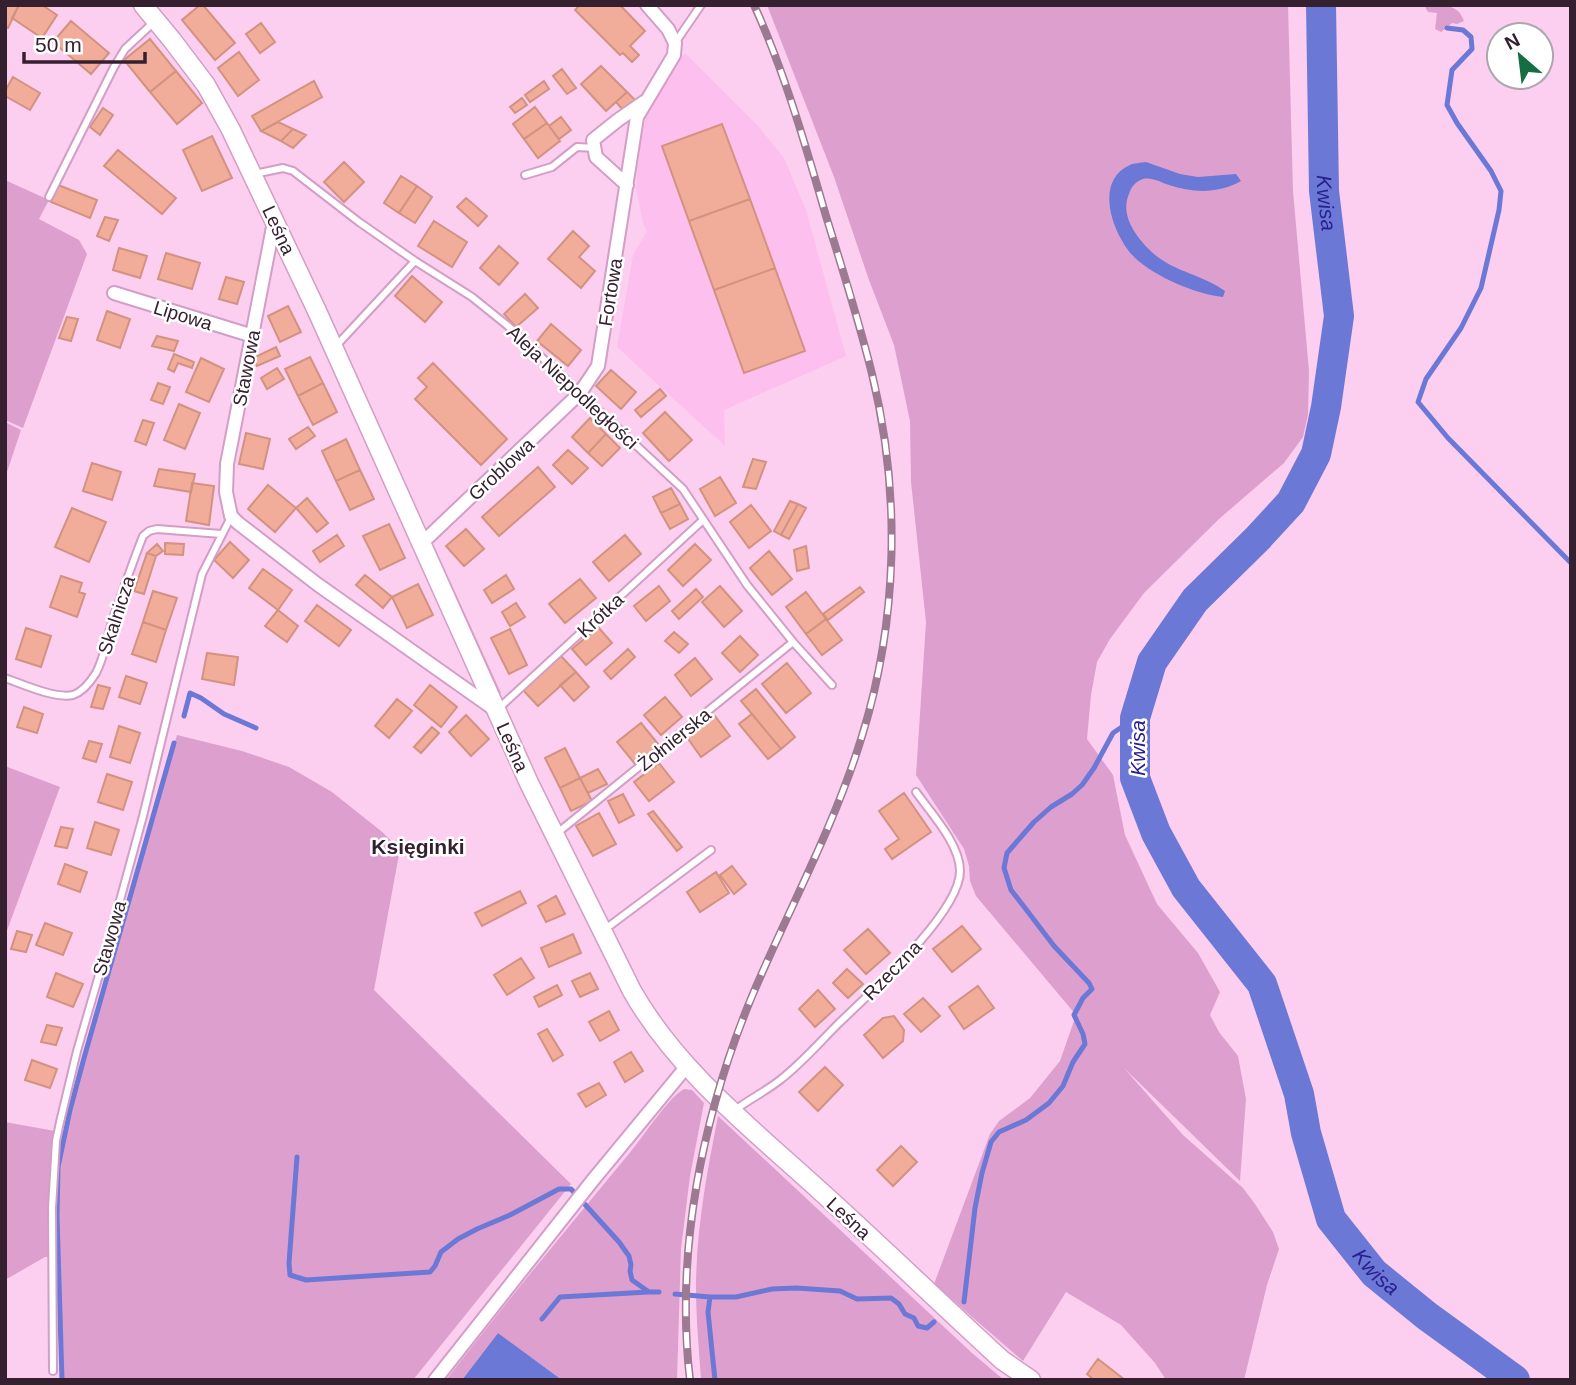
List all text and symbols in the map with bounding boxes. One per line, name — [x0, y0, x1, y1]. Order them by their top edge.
scale bar — [24, 21, 145, 65]
north arrow — [1485, 21, 1555, 91]
text: N — [1501, 29, 1523, 54]
text: 50 m — [35, 33, 82, 56]
water label: Kwisa — [1313, 175, 1341, 232]
street label: Leśna — [258, 202, 299, 258]
street label: Fortowa — [595, 256, 626, 328]
street label: Lipowa — [151, 297, 215, 334]
street label: Aleja Niepodległości — [503, 321, 642, 453]
street label: Stawowa — [229, 328, 264, 408]
street label: Groblowa — [464, 434, 539, 505]
street label: Skalnicza — [94, 573, 139, 657]
street label: Krótka — [573, 589, 628, 642]
street label: Żołnierska — [634, 703, 715, 775]
street label: Leśna — [492, 719, 533, 776]
water label: Kwisa — [1126, 720, 1149, 776]
district label: Księginki — [371, 835, 465, 858]
street label: Stawowa — [89, 898, 130, 978]
street label: Rzeczna — [859, 936, 926, 1004]
street label: Leśna — [823, 1193, 875, 1244]
water label: Kwisa — [1348, 1244, 1404, 1300]

